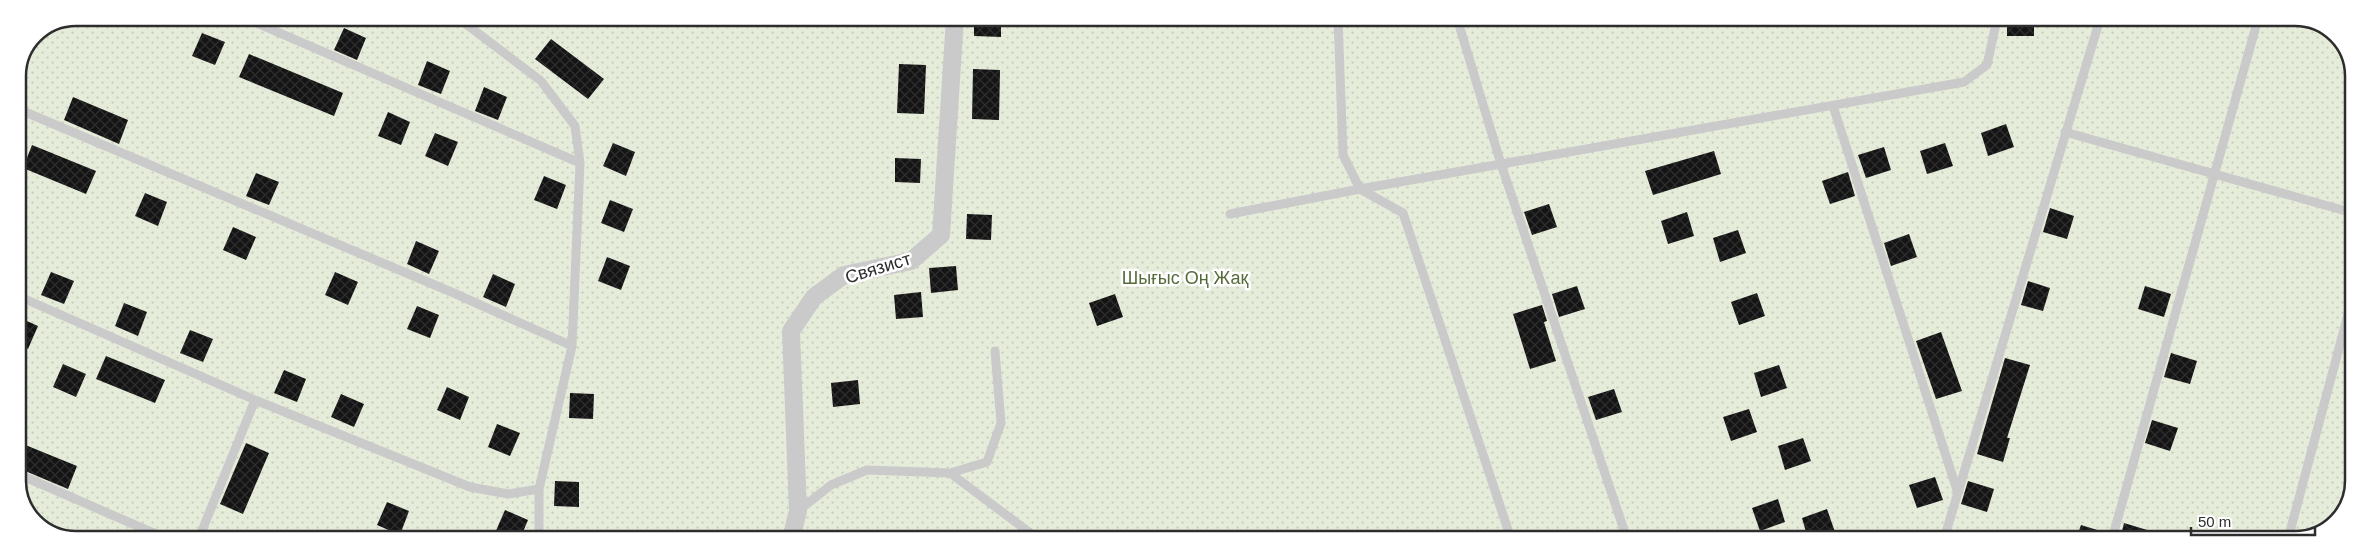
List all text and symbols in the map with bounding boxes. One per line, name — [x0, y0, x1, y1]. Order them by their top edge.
street label: Связист — [843, 249, 913, 287]
park label: Шығыс Оң Жақ — [1122, 268, 1248, 288]
scale bar — [2191, 504, 2315, 536]
text: 50 m — [2198, 513, 2231, 530]

